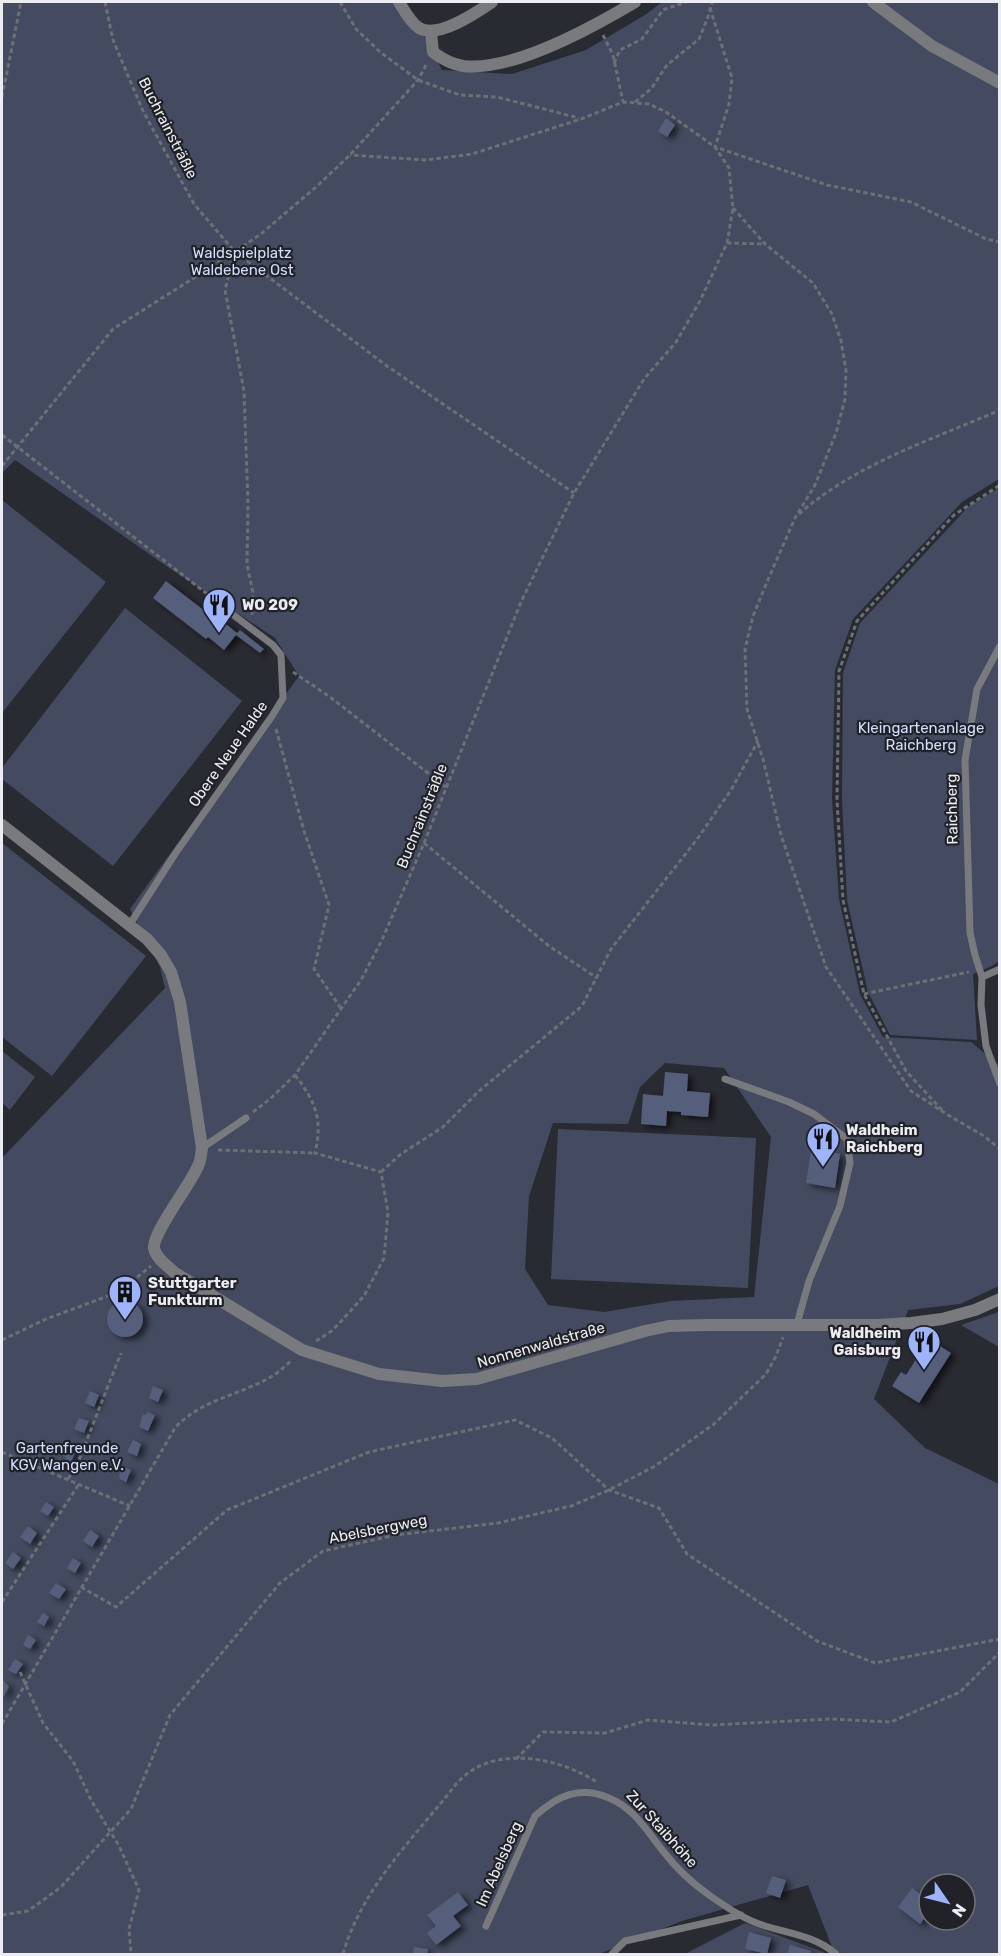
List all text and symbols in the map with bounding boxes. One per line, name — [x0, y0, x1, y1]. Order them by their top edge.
street label: Buchrainsträßle — [135, 74, 201, 182]
park label: Waldspielplatz Waldebene Ost — [190, 244, 294, 279]
restaurant icon: WO 209 — [201, 587, 237, 634]
place label: WO 209 — [242, 596, 298, 614]
street label: Obere Neue Halde — [185, 698, 271, 810]
park label: Kleingartenanlage Raichberg — [858, 719, 984, 754]
street label: Buchrainsträßle — [393, 761, 451, 871]
street label: Raichberg — [942, 773, 962, 845]
restaurant icon: Waldheim Raichberg — [805, 1121, 841, 1168]
place label: Waldheim Raichberg — [846, 1121, 923, 1156]
building icon: Stuttgarter Funkturm — [107, 1274, 143, 1321]
place label: Stuttgarter Funkturm — [148, 1274, 237, 1309]
street label: Nonnenwaldstraße — [475, 1318, 607, 1372]
place label: Waldheim Gaisburg — [830, 1324, 901, 1359]
restaurant icon: Waldheim Gaisburg — [906, 1324, 942, 1371]
park label: Gartenfreunde KGV Wangen e.V. — [10, 1439, 124, 1474]
street label: Abelsbergweg — [327, 1511, 429, 1547]
street label: Zur Staibhöhe — [622, 1787, 702, 1871]
street label: Im Abelsberg — [472, 1819, 526, 1909]
north arrow — [917, 1872, 977, 1932]
text: N — [948, 1900, 970, 1920]

